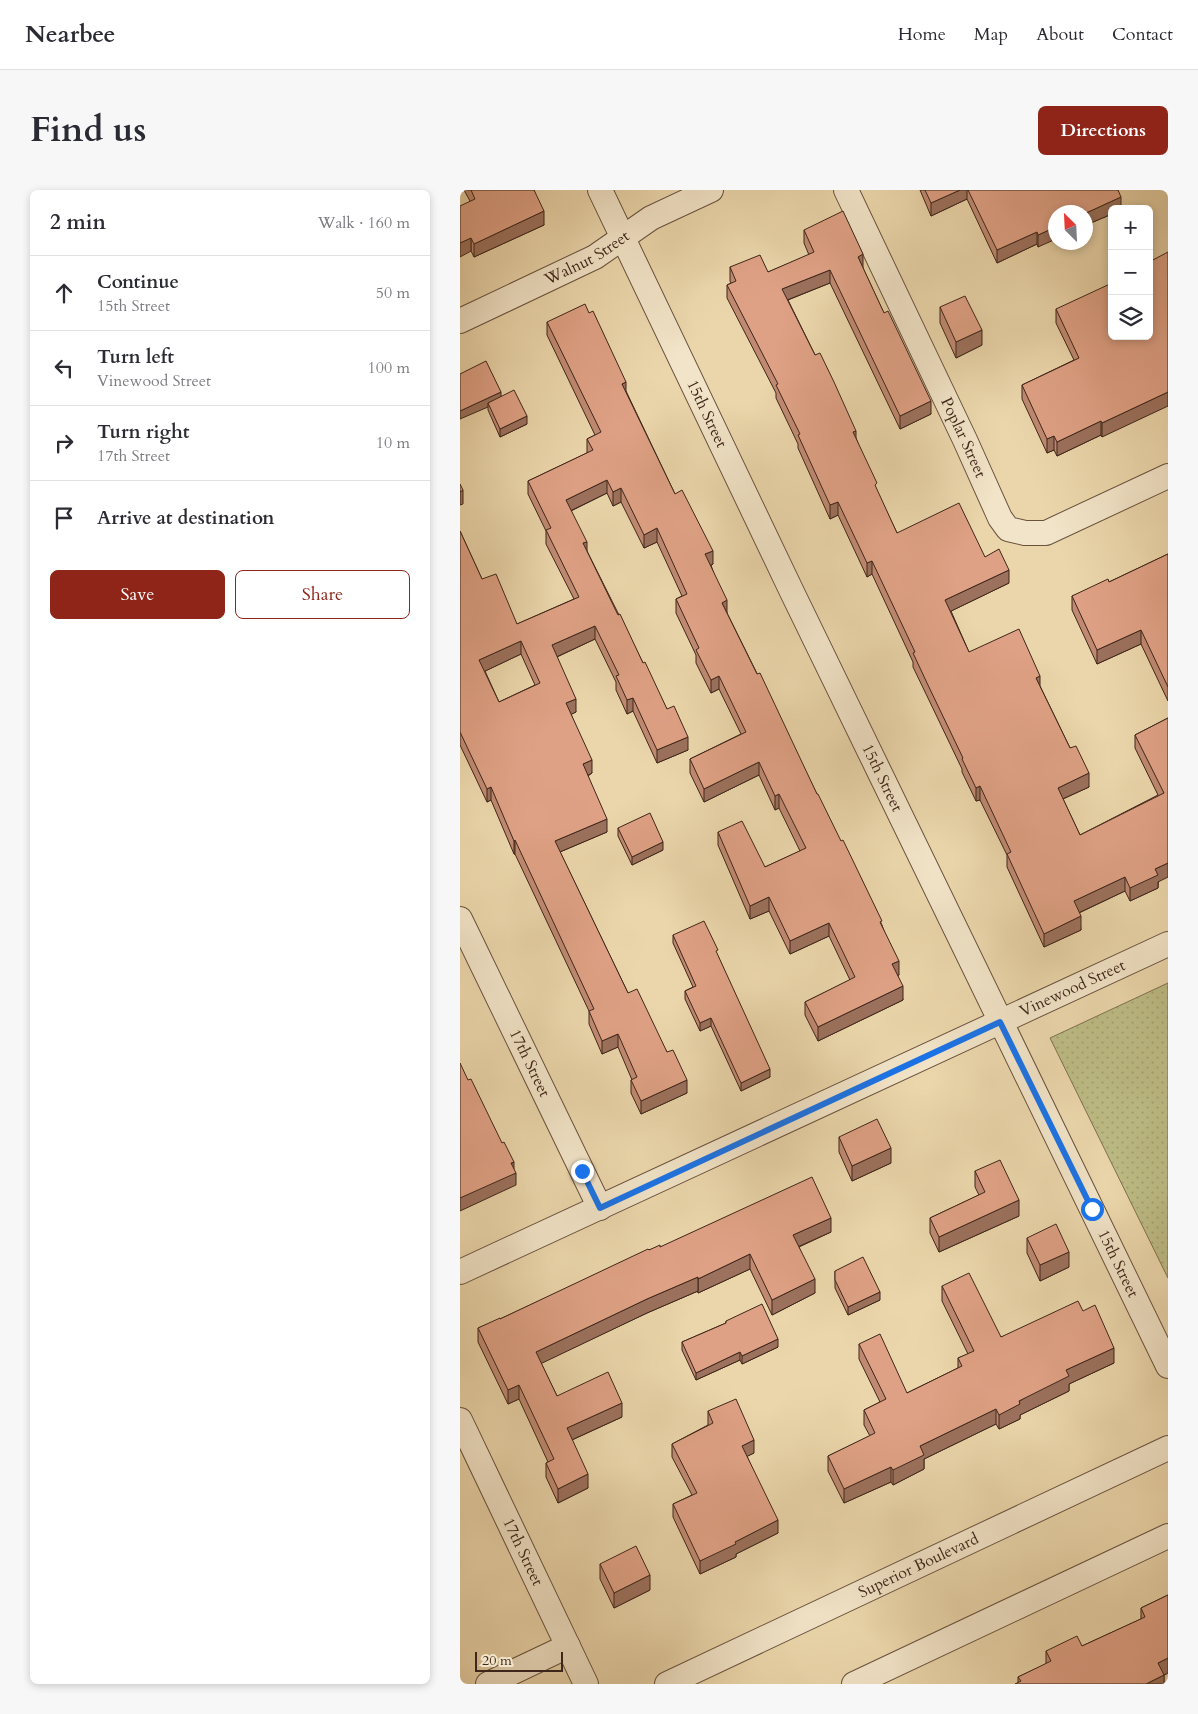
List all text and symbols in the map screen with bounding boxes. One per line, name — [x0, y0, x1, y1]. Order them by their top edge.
text: Nearbee — [25, 18, 115, 51]
text: Home — [898, 22, 946, 47]
text: Map — [974, 22, 1008, 47]
text: About — [1036, 22, 1084, 47]
text: Contact — [1112, 22, 1173, 47]
text: Find us — [30, 106, 146, 154]
button: Directions — [1038, 106, 1168, 155]
north arrow — [1048, 205, 1093, 250]
map controls — [1108, 205, 1153, 340]
button: + — [1108, 205, 1153, 250]
text: 2 min — [50, 208, 106, 237]
text: Walk · 160 m — [318, 212, 410, 234]
street label: Walnut Street — [540, 225, 634, 291]
button: − — [1108, 250, 1153, 295]
text: Continue — [97, 269, 179, 295]
icon: ahead — [50, 279, 78, 307]
text: 50 m — [376, 282, 410, 304]
text: 15th Street — [97, 295, 170, 317]
button: layers — [1108, 295, 1153, 340]
text: Turn left — [97, 344, 174, 370]
icon: left — [50, 354, 78, 382]
text: 100 m — [368, 357, 410, 379]
text: Vinewood Street — [97, 370, 211, 392]
street label: 15th Street — [681, 376, 733, 451]
street label: Poplar Street — [935, 394, 992, 481]
text: Turn right — [97, 419, 189, 445]
icon: right — [50, 429, 78, 457]
text: 10 m — [376, 432, 410, 454]
text: 17th Street — [97, 445, 170, 467]
icon: arrive — [50, 504, 78, 532]
text: Arrive at destination — [97, 505, 274, 531]
button: Save — [50, 570, 225, 619]
button: Share — [235, 570, 410, 619]
street label: 15th Street — [856, 740, 908, 815]
street label: Vinewood Street — [1016, 954, 1129, 1022]
street label: 17th Street — [504, 1025, 556, 1101]
route end — [571, 1160, 594, 1183]
route start — [1081, 1198, 1104, 1221]
street label: 15th Street — [1092, 1226, 1144, 1301]
street label: 17th Street — [497, 1514, 549, 1589]
street label: Superior Boulevard — [855, 1528, 983, 1603]
scale bar — [475, 1649, 562, 1672]
text: 20 m — [482, 1651, 512, 1670]

